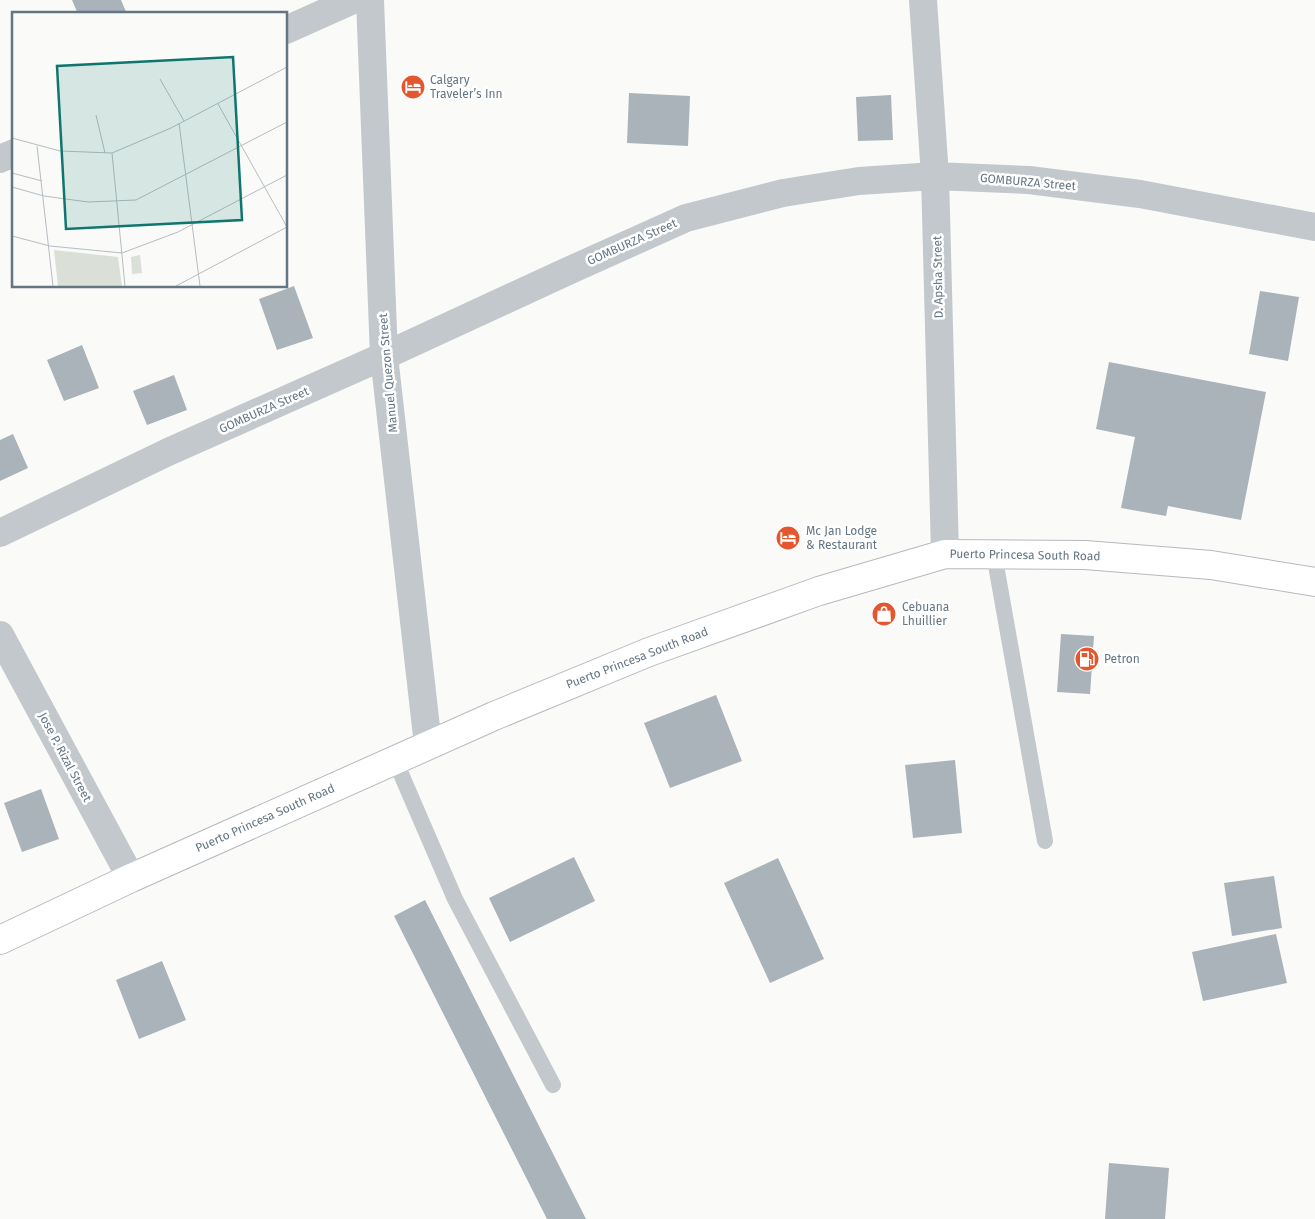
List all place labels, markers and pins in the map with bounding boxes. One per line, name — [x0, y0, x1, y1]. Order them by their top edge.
place label: Calgary Traveler’s Inn — [430, 73, 502, 101]
hotel icon: Calgary Traveler’s Inn — [400, 74, 426, 100]
place label: Mc Jan Lodge & Restaurant — [806, 524, 878, 552]
hotel icon: Mc Jan Lodge & Restaurant — [775, 525, 801, 551]
place label: Cebuana Lhuillier — [902, 600, 949, 628]
shop icon: Cebuana Lhuillier — [871, 601, 897, 627]
fuel station icon: Petron — [1074, 646, 1100, 672]
place label: Petron — [1104, 652, 1140, 666]

